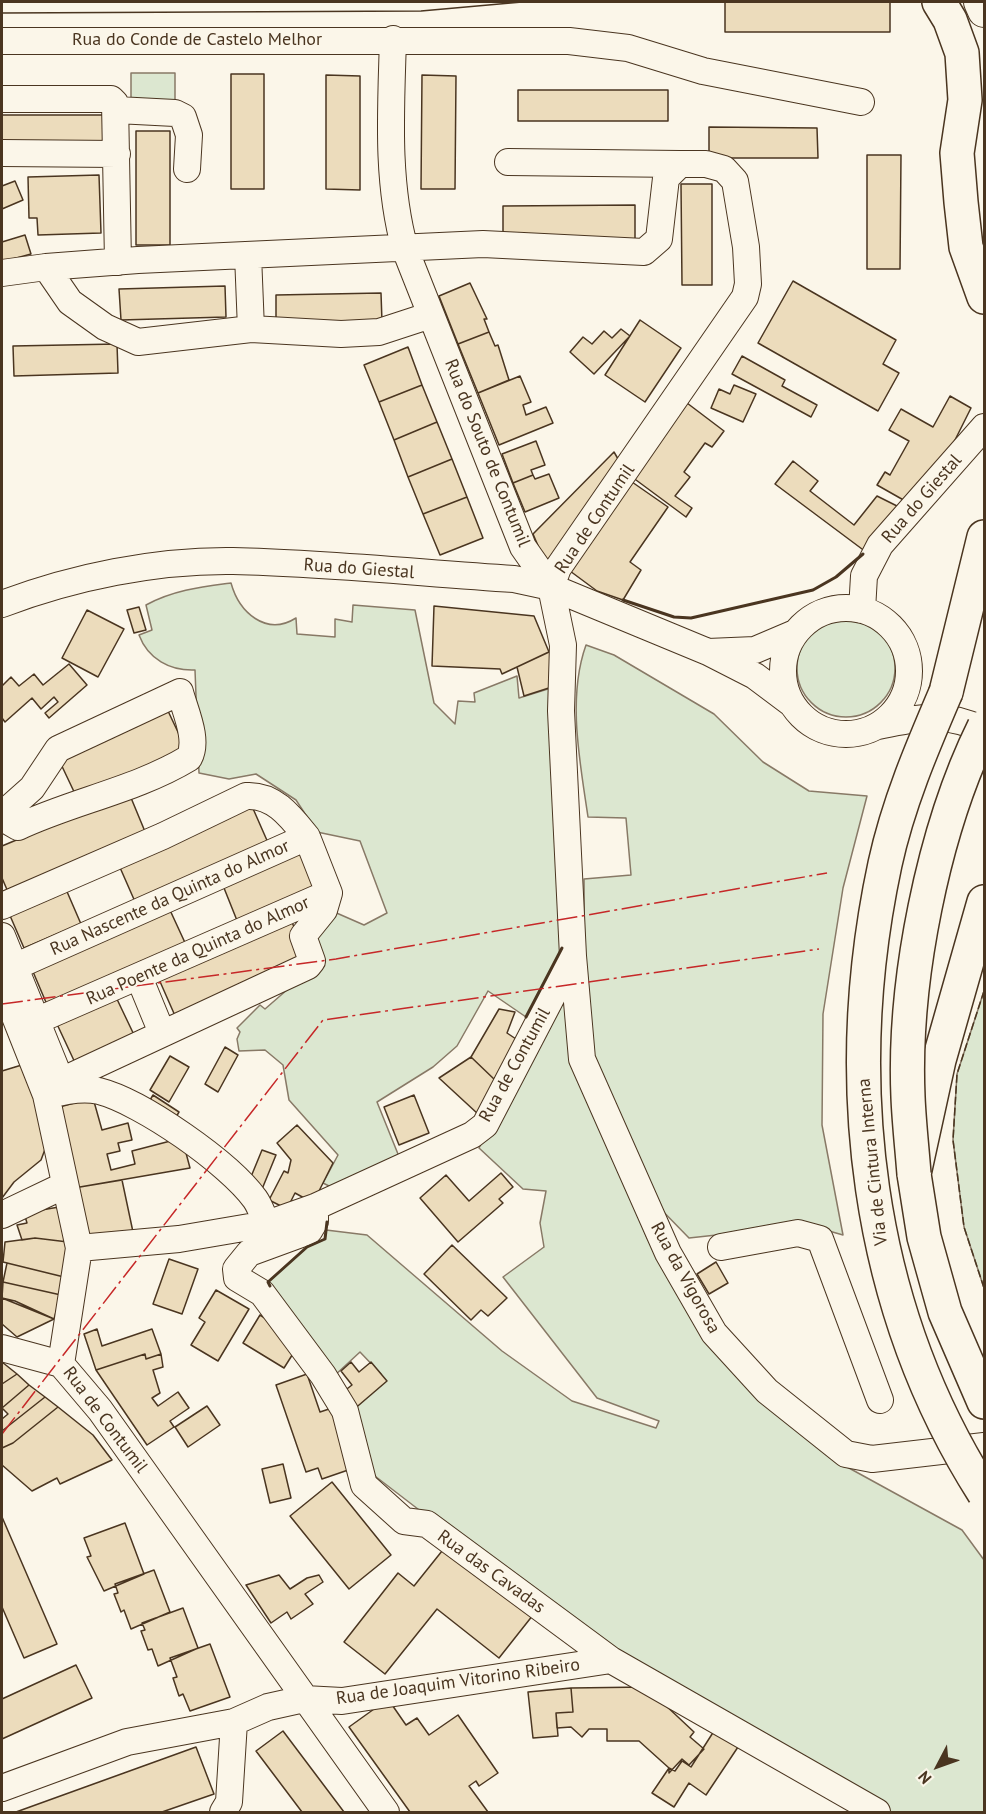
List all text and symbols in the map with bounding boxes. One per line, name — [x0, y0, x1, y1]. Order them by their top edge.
street label: Rua do Conde de Castelo Melhor — [72, 29, 322, 51]
street label: Rua do Souto de Contumil — [439, 356, 535, 550]
street label: Rua do Giestal — [877, 450, 967, 548]
street label: Rua de Contumil — [550, 460, 640, 578]
street label: Rua do Giestal — [303, 554, 415, 584]
street label: Rua Nascente da Quinta do Almor — [47, 835, 293, 961]
street label: Rua Poente da Quinta do Almor — [83, 892, 313, 1010]
street label: Rua de Contumil — [475, 1004, 555, 1126]
street label: Via de Cintura Interna — [853, 1077, 893, 1247]
street label: Rua da Vigorosa — [645, 1219, 725, 1337]
street label: Rua de Contumil — [58, 1363, 152, 1477]
street label: Rua das Cavadas — [433, 1526, 549, 1618]
street label: Rua de Joaquim Vitorino Ribeiro — [335, 1654, 581, 1710]
north arrow — [908, 1736, 968, 1796]
text: N — [913, 1767, 935, 1788]

